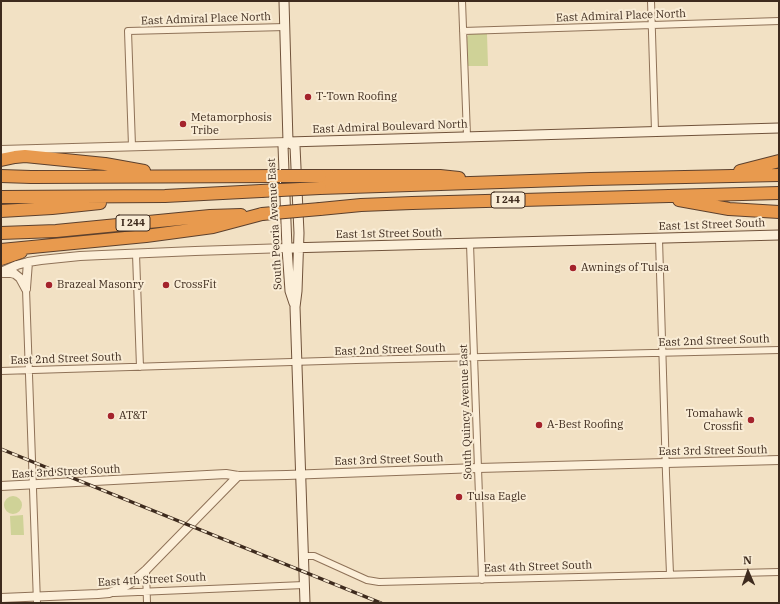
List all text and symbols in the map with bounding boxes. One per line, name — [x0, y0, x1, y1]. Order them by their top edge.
street label: East Admiral Place North — [556, 7, 686, 25]
street label: East Admiral Place North — [141, 10, 271, 28]
place label: T-Town Roofing — [316, 90, 397, 104]
marker: T-Town Roofing — [303, 92, 313, 102]
place label: Metamorphosis Tribe — [191, 111, 272, 137]
street label: East Admiral Boulevard North — [312, 118, 468, 136]
marker: Metamorphosis Tribe — [178, 119, 188, 129]
street label: South Peoria Avenue East — [265, 158, 285, 290]
road number: I 244 — [491, 192, 525, 208]
road number: I 244 — [116, 215, 150, 231]
street label: East 1st Street South — [658, 217, 766, 233]
street label: East 1st Street South — [335, 226, 443, 242]
place label: Awnings of Tulsa — [581, 261, 669, 275]
marker: Awnings of Tulsa — [568, 263, 578, 273]
place label: Brazeal Masonry — [57, 278, 144, 292]
place label: CrossFit — [174, 278, 217, 292]
marker: Brazeal Masonry — [44, 280, 54, 290]
marker: CrossFit — [161, 280, 171, 290]
street label: East 2nd Street South — [658, 332, 770, 350]
street label: East 2nd Street South — [334, 341, 446, 359]
street label: South Quincy Avenue East — [457, 344, 475, 480]
street label: East 2nd Street South — [10, 350, 122, 368]
place label: Tomahawk Crossfit — [686, 407, 743, 433]
place label: AT&T — [119, 409, 147, 423]
marker: AT&T — [106, 411, 116, 421]
marker: Tomahawk Crossfit — [746, 415, 756, 425]
place label: A-Best Roofing — [547, 418, 623, 432]
marker: A-Best Roofing — [534, 420, 544, 430]
street label: East 3rd Street South — [658, 443, 768, 459]
street label: East 3rd Street South — [334, 451, 444, 469]
street label: East 3rd Street South — [11, 463, 121, 481]
place label: Tulsa Eagle — [467, 490, 526, 504]
marker: Tulsa Eagle — [454, 492, 464, 502]
north arrow — [728, 552, 768, 592]
text: N — [743, 553, 752, 567]
street label: East 4th Street South — [484, 559, 592, 575]
street label: East 4th Street South — [98, 571, 206, 589]

